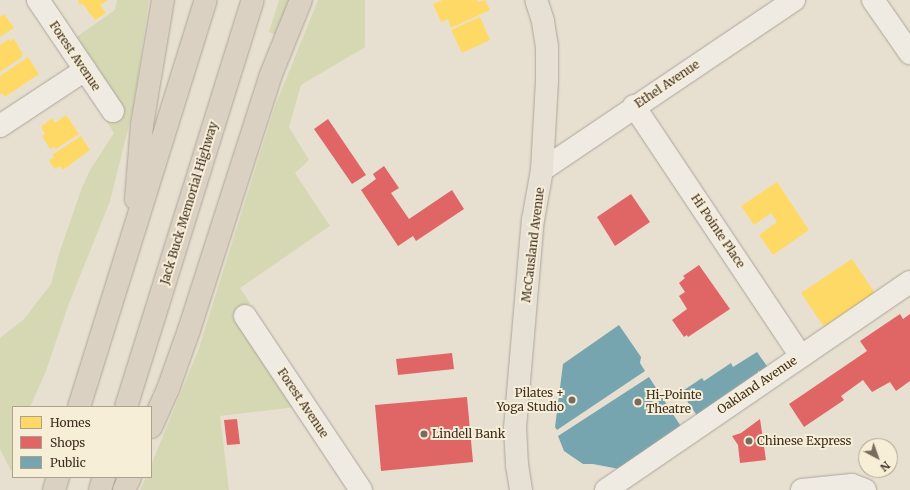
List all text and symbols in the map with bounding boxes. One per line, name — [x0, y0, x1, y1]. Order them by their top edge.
street label: Forest Avenue — [46, 18, 104, 94]
street label: Ethel Avenue — [632, 57, 702, 111]
street label: Jack Buck Memorial Highway — [157, 120, 221, 286]
street label: McCausland Avenue — [519, 187, 547, 303]
street label: Hi Pointe Place — [688, 191, 748, 271]
street label: Oakland Avenue — [714, 353, 800, 417]
street label: Forest Avenue — [274, 365, 332, 441]
place label: Pilates + Yoga Studio — [496, 386, 564, 414]
place label: Hi-Pointe Theatre — [646, 388, 701, 416]
marker: Pilates + Yoga Studio — [567, 395, 577, 405]
marker: Hi-Pointe Theatre — [633, 397, 643, 407]
legend — [12, 406, 152, 478]
text: Homes — [50, 415, 91, 430]
place label: Lindell Bank — [432, 427, 505, 441]
marker: Lindell Bank — [419, 429, 429, 439]
place label: Chinese Express — [757, 434, 852, 448]
text: Shops — [50, 435, 85, 450]
marker: Chinese Express — [744, 436, 754, 446]
north arrow — [858, 438, 898, 478]
text: Public — [50, 455, 86, 470]
text: N — [877, 458, 893, 474]

